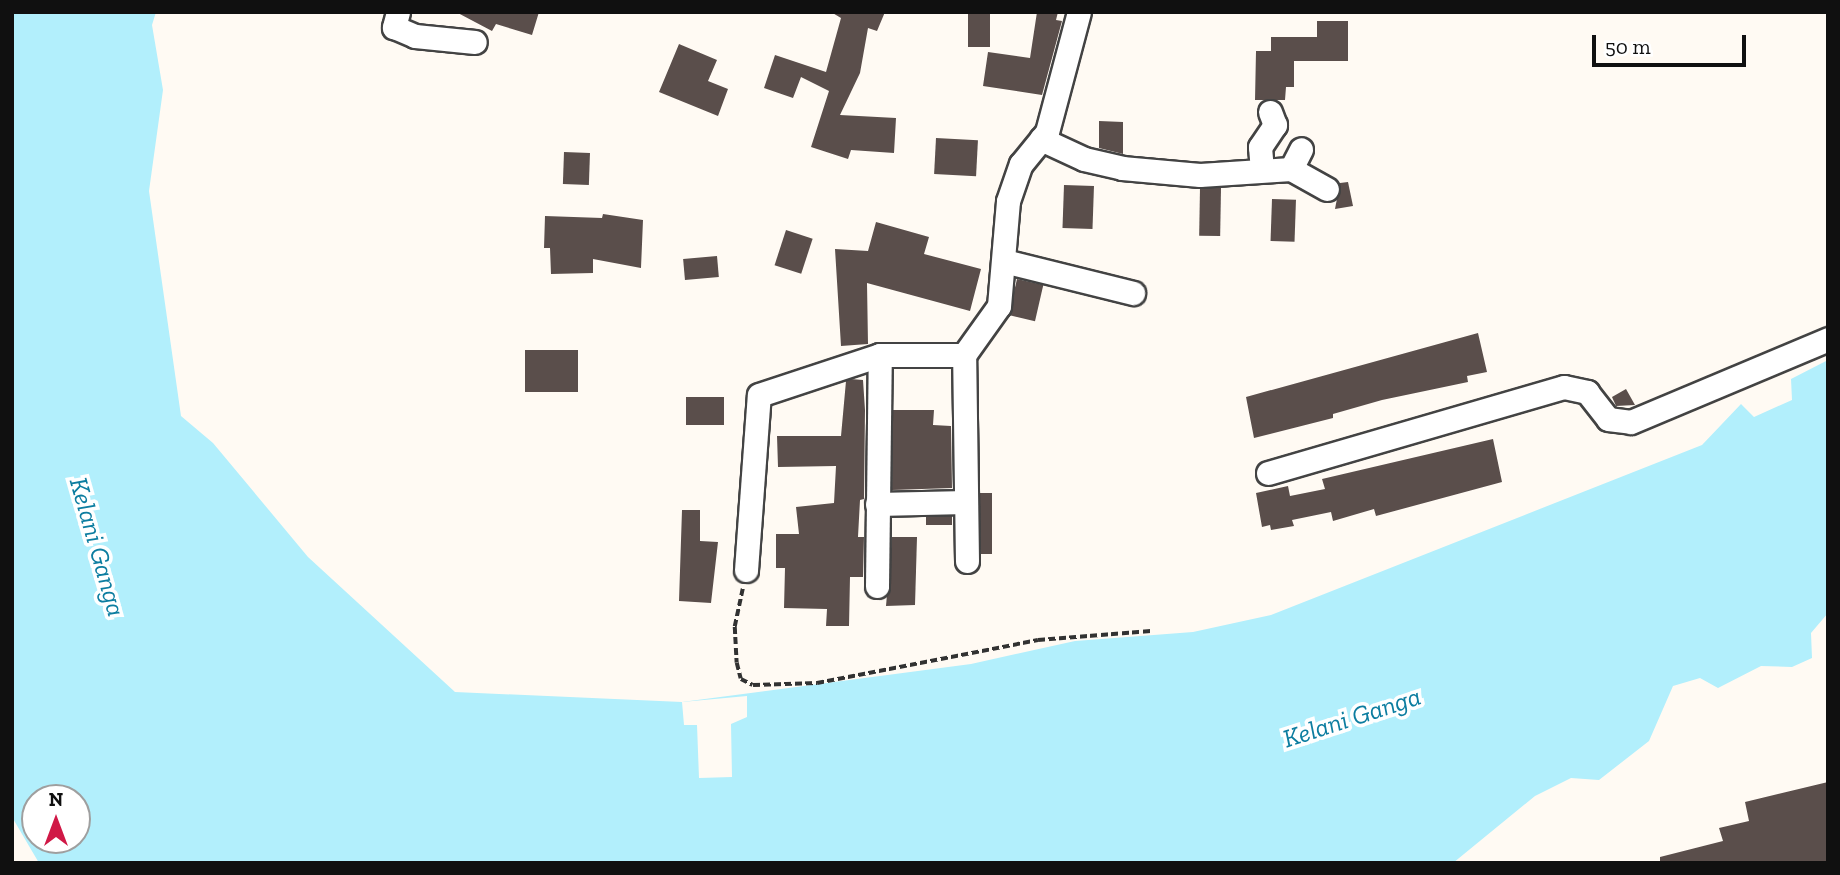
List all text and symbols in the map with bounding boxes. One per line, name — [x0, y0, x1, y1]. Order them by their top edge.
scale bar — [1595, 21, 1749, 65]
text: 50 m — [1605, 34, 1651, 59]
water label: Kelani Ganga — [62, 474, 132, 620]
water label: Kelani Ganga — [1279, 681, 1425, 755]
north arrow — [21, 784, 91, 854]
text: N — [49, 788, 63, 811]

